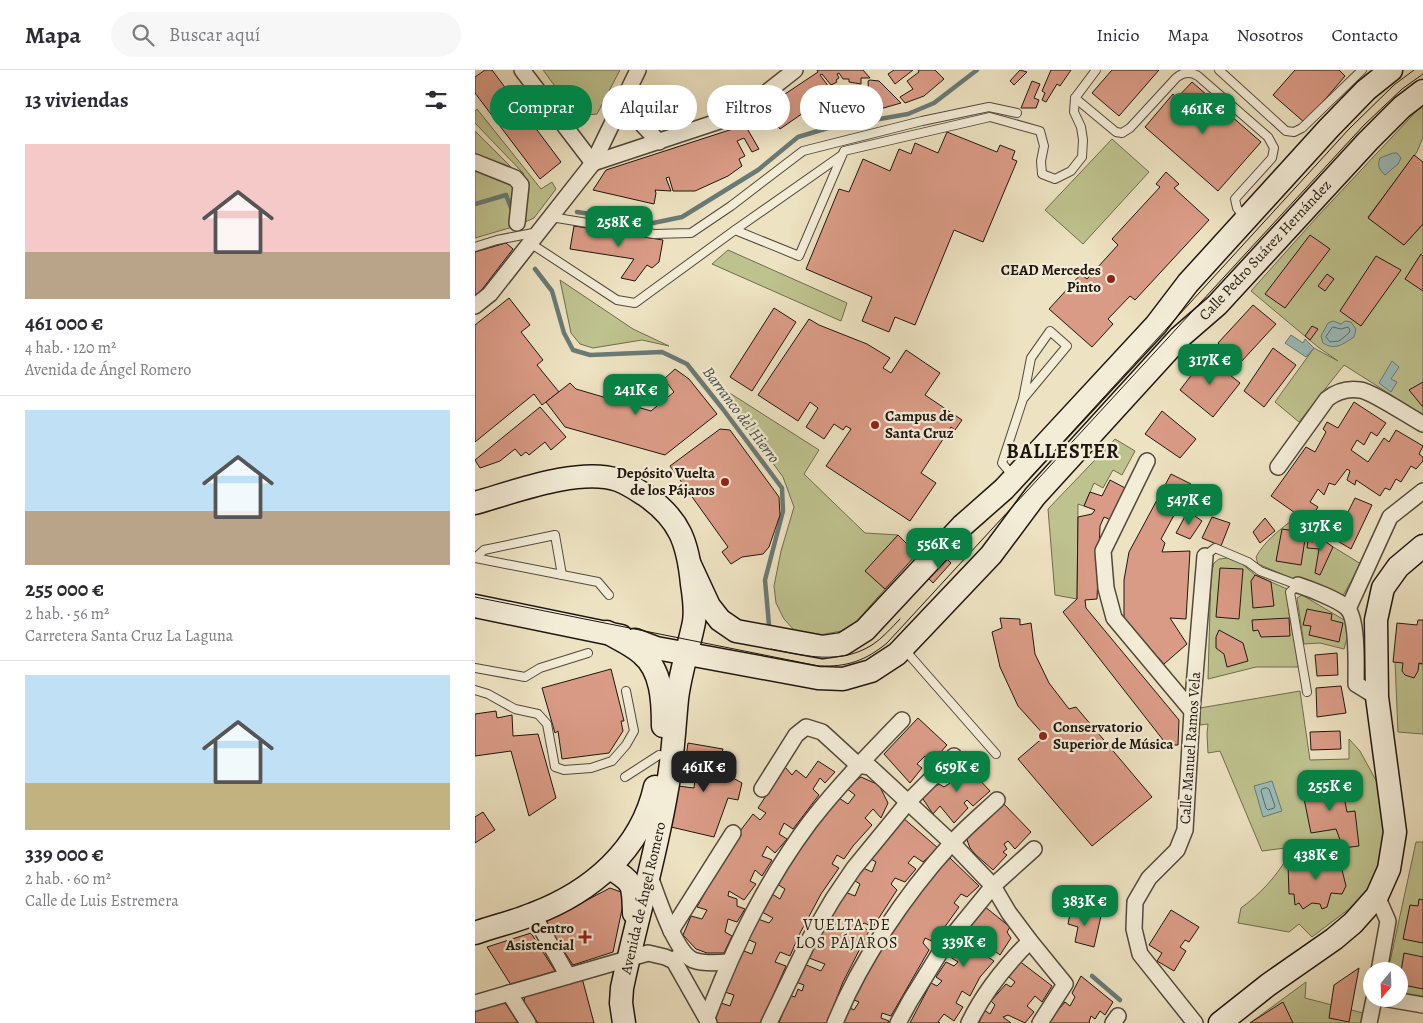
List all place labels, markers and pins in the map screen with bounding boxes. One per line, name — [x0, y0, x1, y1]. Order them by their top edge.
pin: 461K € — [1162, 92, 1244, 135]
pin: 258K € — [578, 206, 660, 248]
place label: CEAD Mercedes Pinto — [1001, 260, 1101, 297]
marker: CEAD Mercedes Pinto — [1105, 273, 1117, 285]
pin: 317K € — [1169, 344, 1251, 386]
pin: 241K € — [595, 374, 677, 416]
place label: Campus de Santa Cruz — [885, 406, 954, 443]
marker: Campus de Santa Cruz — [869, 419, 881, 431]
place label: Depósito Vuelta de los Pájaros — [616, 463, 716, 500]
marker: Depósito Vuelta de los Pájaros — [719, 476, 731, 488]
pin: 547K € — [1148, 484, 1230, 526]
pin: 317K € — [1280, 510, 1362, 552]
pin: 556K € — [898, 528, 980, 570]
place label: Conservatorio Superior de Música — [1053, 717, 1174, 754]
marker: Conservatorio Superior de Música — [1037, 730, 1049, 742]
pin: 461K € — [663, 750, 745, 793]
pin: 659K € — [916, 750, 998, 793]
pin: 255K € — [1289, 770, 1371, 812]
pin: 438K € — [1275, 838, 1357, 881]
pin: 383K € — [1044, 884, 1126, 927]
place label: Centro Asistencial — [505, 918, 574, 955]
pin: 339K € — [923, 926, 1005, 968]
marker: Centro Asistencial — [578, 930, 592, 944]

